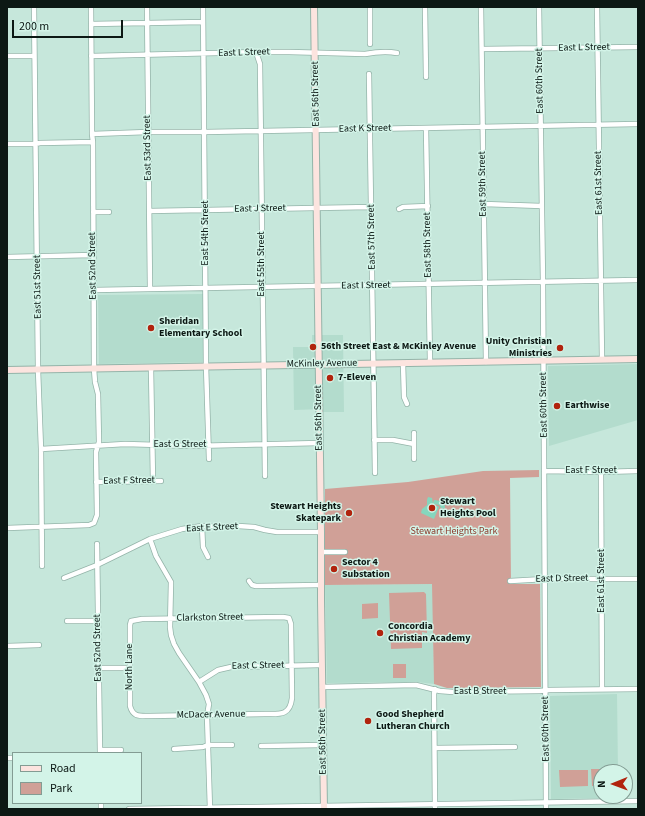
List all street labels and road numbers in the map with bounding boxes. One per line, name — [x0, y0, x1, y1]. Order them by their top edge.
street label: East L Street — [558, 42, 610, 54]
street label: East L Street — [218, 46, 270, 60]
street label: East 60th Street — [533, 48, 547, 114]
street label: East 56th Street — [309, 61, 323, 127]
street label: East 53rd Street — [141, 115, 155, 181]
street label: East K Street — [339, 123, 391, 135]
street label: East 59th Street — [476, 151, 490, 217]
street label: East 61st Street — [592, 151, 606, 215]
street label: East 54th Street — [200, 200, 212, 266]
street label: East J Street — [234, 203, 286, 215]
street label: East 57th Street — [365, 204, 379, 270]
street label: East 58th Street — [421, 212, 435, 278]
street label: East 55th Street — [256, 231, 268, 297]
street label: East 52nd Street — [86, 232, 100, 300]
street label: East 51st Street — [31, 255, 45, 319]
street label: East I Street — [341, 280, 391, 292]
street label: McKinley Avenue — [287, 357, 357, 371]
street label: East 60th Street — [537, 372, 551, 438]
street label: East 56th Street — [312, 385, 326, 451]
street label: East G Street — [154, 439, 206, 451]
street label: East F Street — [565, 465, 617, 477]
street label: East F Street — [103, 475, 155, 487]
street label: East E Street — [186, 521, 238, 535]
street label: East 61st Street — [596, 549, 608, 613]
street label: East D Street — [535, 573, 589, 585]
street label: Clarkston Street — [176, 611, 244, 625]
street label: East 52nd Street — [91, 614, 105, 682]
street label: North Lane — [124, 644, 136, 690]
street label: East C Street — [232, 660, 284, 672]
street label: East B Street — [454, 686, 506, 698]
street label: East 60th Street — [539, 696, 553, 762]
street label: McDacer Avenue — [177, 708, 245, 722]
street label: East 56th Street — [316, 709, 330, 775]

